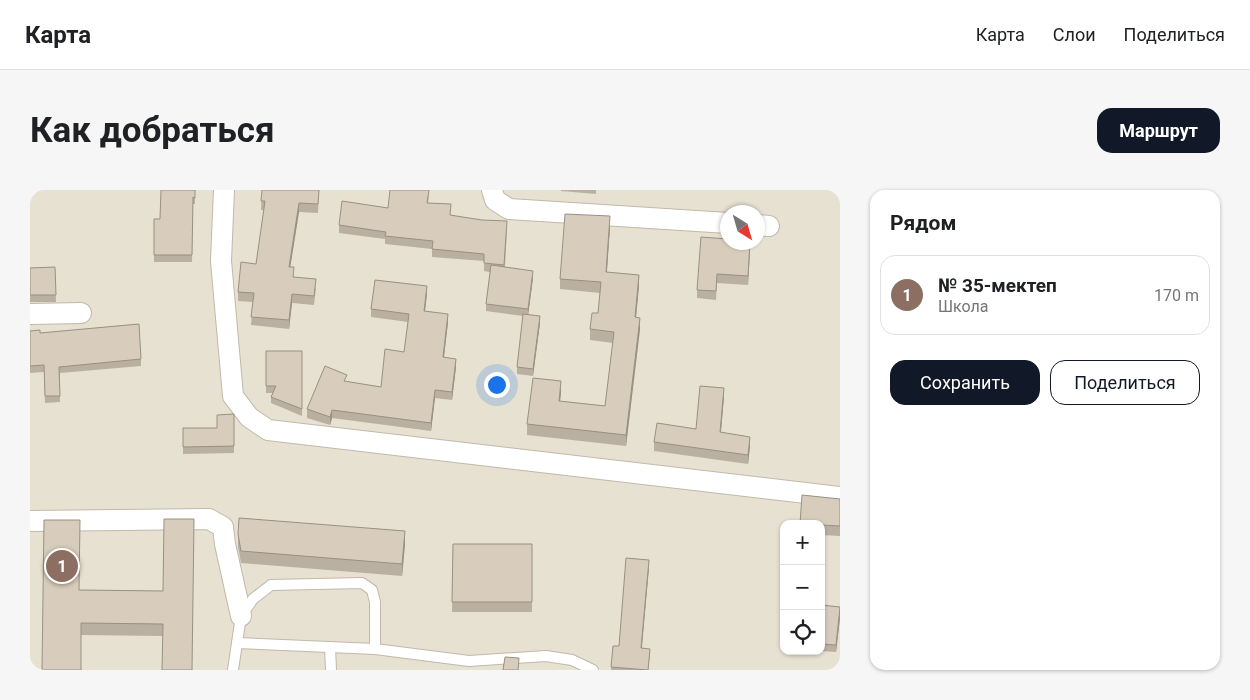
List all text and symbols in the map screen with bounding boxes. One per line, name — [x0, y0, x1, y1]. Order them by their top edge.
text: Карта — [25, 21, 91, 49]
text: Карта — [976, 24, 1025, 45]
text: Слои — [1053, 24, 1096, 45]
text: Поделиться — [1124, 24, 1225, 45]
button: Маршрут — [1097, 108, 1220, 153]
text: Как добраться — [30, 110, 275, 151]
north arrow — [720, 205, 765, 250]
text: Рядом — [890, 211, 956, 235]
text: № 35-мектеп — [938, 274, 1057, 297]
text: 1 — [902, 286, 912, 305]
text: 170 m — [1154, 286, 1199, 305]
text: Школа — [938, 297, 989, 316]
button: Сохранить — [890, 360, 1040, 405]
button: Поделиться — [1050, 360, 1200, 405]
your location — [484, 372, 510, 398]
map controls — [780, 520, 825, 655]
button: + — [780, 520, 825, 565]
pin: 1 — [46, 547, 78, 585]
button: − — [780, 565, 825, 610]
button: locate — [780, 610, 825, 655]

